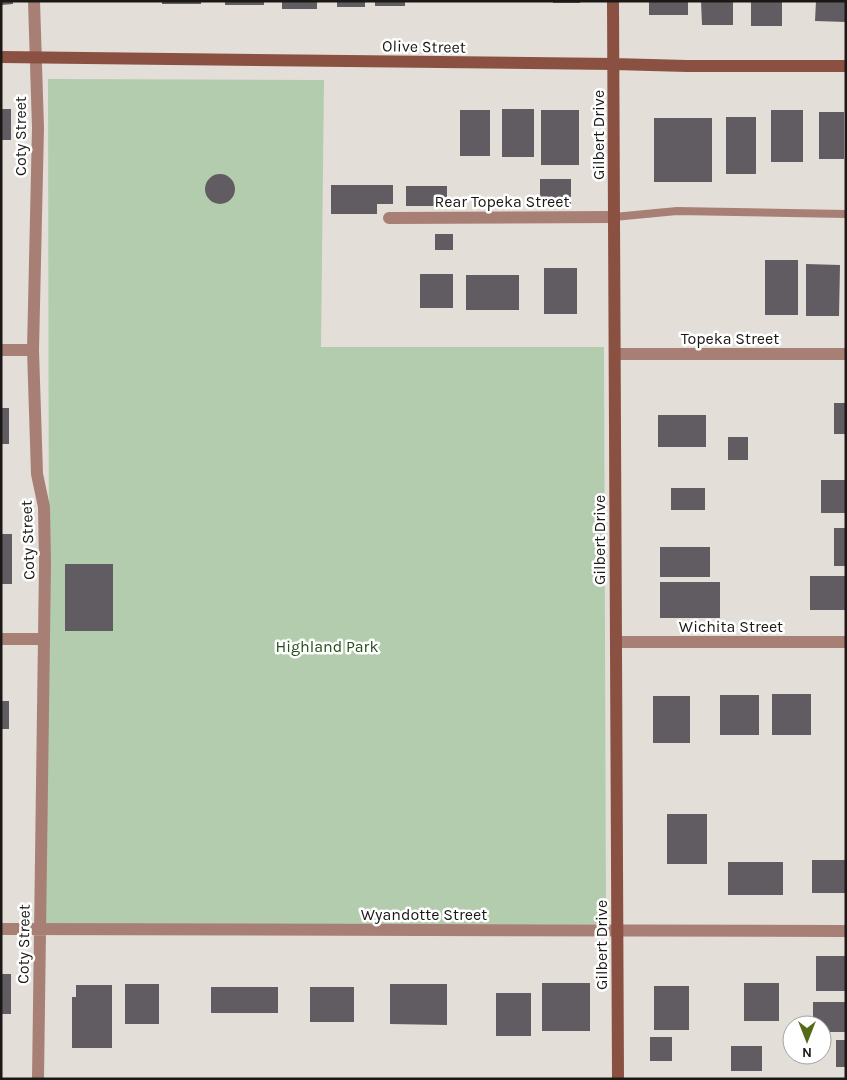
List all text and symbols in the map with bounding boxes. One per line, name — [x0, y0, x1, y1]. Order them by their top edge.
street label: Olive Street — [382, 36, 466, 57]
street label: Gilbert Drive — [589, 90, 608, 180]
street label: Coty Street — [11, 96, 30, 176]
street label: Rear Topeka Street — [434, 192, 570, 211]
street label: Topeka Street — [681, 329, 779, 348]
street label: Gilbert Drive — [590, 495, 609, 585]
street label: Coty Street — [17, 500, 38, 580]
street label: Wichita Street — [679, 617, 783, 636]
park label: Highland Park — [276, 637, 378, 656]
street label: Gilbert Drive — [592, 900, 611, 990]
street label: Coty Street — [13, 904, 34, 984]
street label: Wyandotte Street — [361, 905, 487, 924]
north arrow — [782, 1015, 832, 1065]
text: N — [802, 1044, 812, 1061]

